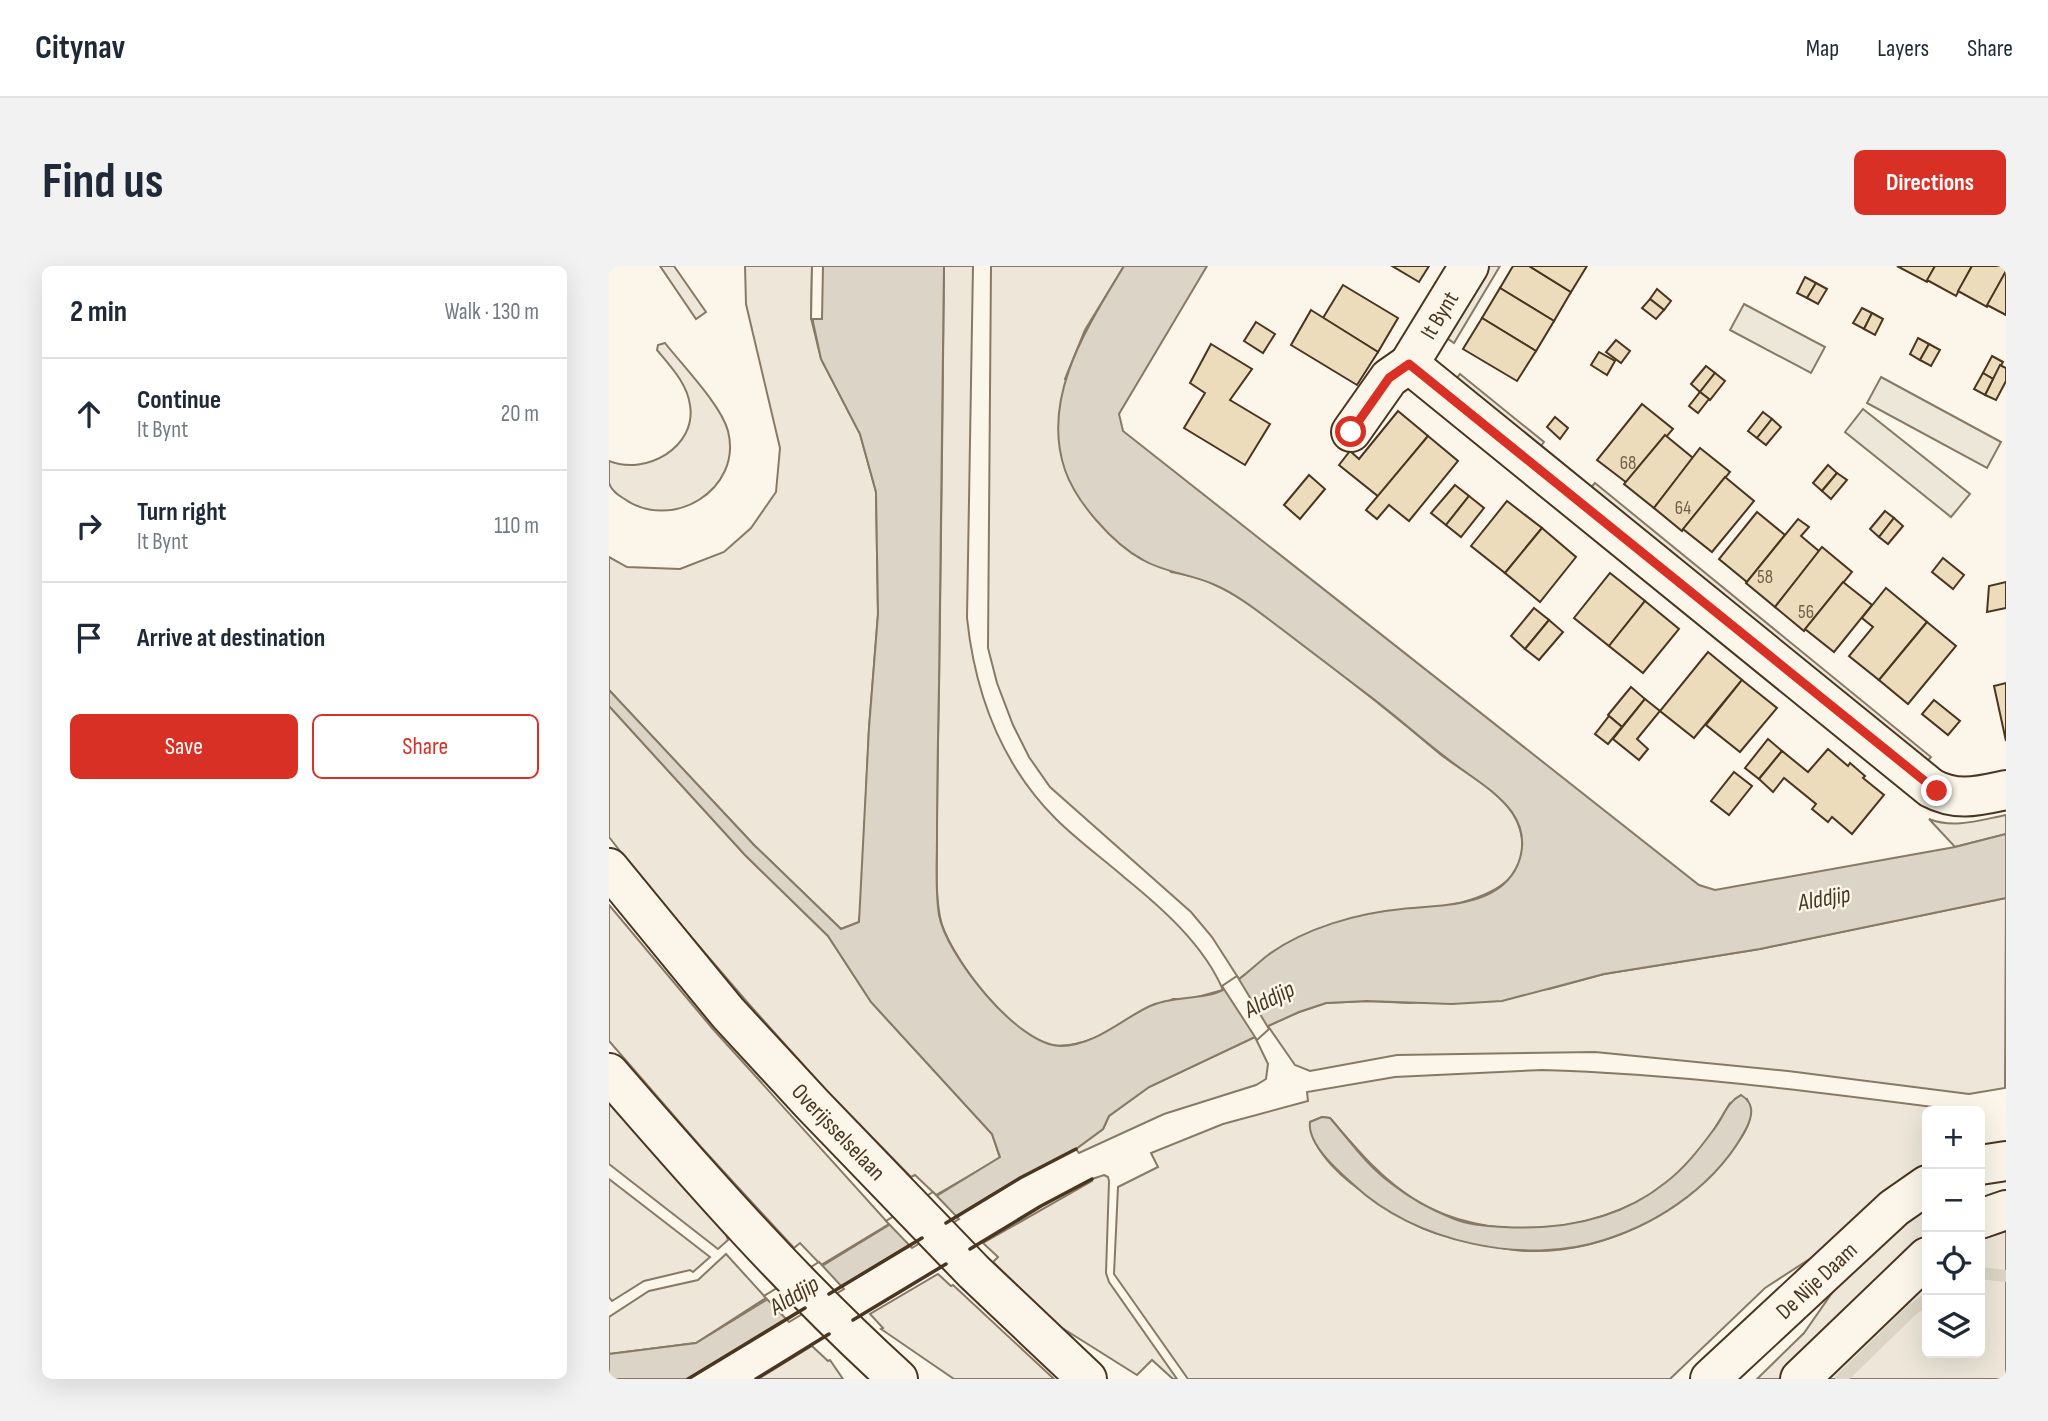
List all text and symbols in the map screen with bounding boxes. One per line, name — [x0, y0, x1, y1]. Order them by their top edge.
text: Citynav — [35, 28, 125, 68]
text: Map — [1806, 34, 1839, 63]
text: Layers — [1877, 34, 1929, 63]
text: Share — [1967, 34, 2013, 63]
button: Directions — [1854, 150, 2006, 215]
text: Find us — [42, 153, 164, 212]
street label: It Bynt — [1415, 286, 1465, 345]
text: 2 min — [70, 294, 127, 330]
text: Walk · 130 m — [444, 298, 539, 326]
text: Continue — [137, 385, 221, 416]
icon: ahead — [70, 395, 108, 433]
text: 20 m — [501, 400, 539, 428]
text: It Bynt — [137, 416, 188, 444]
route start — [1335, 416, 1366, 447]
house number: 68 — [1620, 452, 1636, 475]
text: Turn right — [137, 497, 226, 528]
house number: 64 — [1675, 497, 1691, 520]
icon: right — [70, 507, 108, 545]
text: 110 m — [494, 512, 539, 540]
text: It Bynt — [137, 528, 188, 556]
house number: 58 — [1757, 566, 1773, 589]
house number: 56 — [1798, 601, 1814, 624]
icon: arrive — [70, 619, 108, 657]
text: Arrive at destination — [137, 623, 325, 654]
button: Save — [70, 714, 298, 779]
button: Share — [312, 714, 539, 779]
route end — [1921, 775, 1952, 806]
water label: Alddjip — [1795, 880, 1853, 918]
water label: Alddjip — [1238, 974, 1300, 1025]
street label: Overijsselselaan — [785, 1078, 891, 1187]
map controls — [1922, 1106, 1985, 1358]
button: + — [1922, 1106, 1985, 1169]
button: − — [1922, 1169, 1985, 1232]
button: locate — [1922, 1232, 1985, 1295]
street label: De Nije Daam — [1770, 1236, 1863, 1326]
water label: Alddjip — [763, 1269, 825, 1322]
button: layers — [1922, 1295, 1985, 1358]

